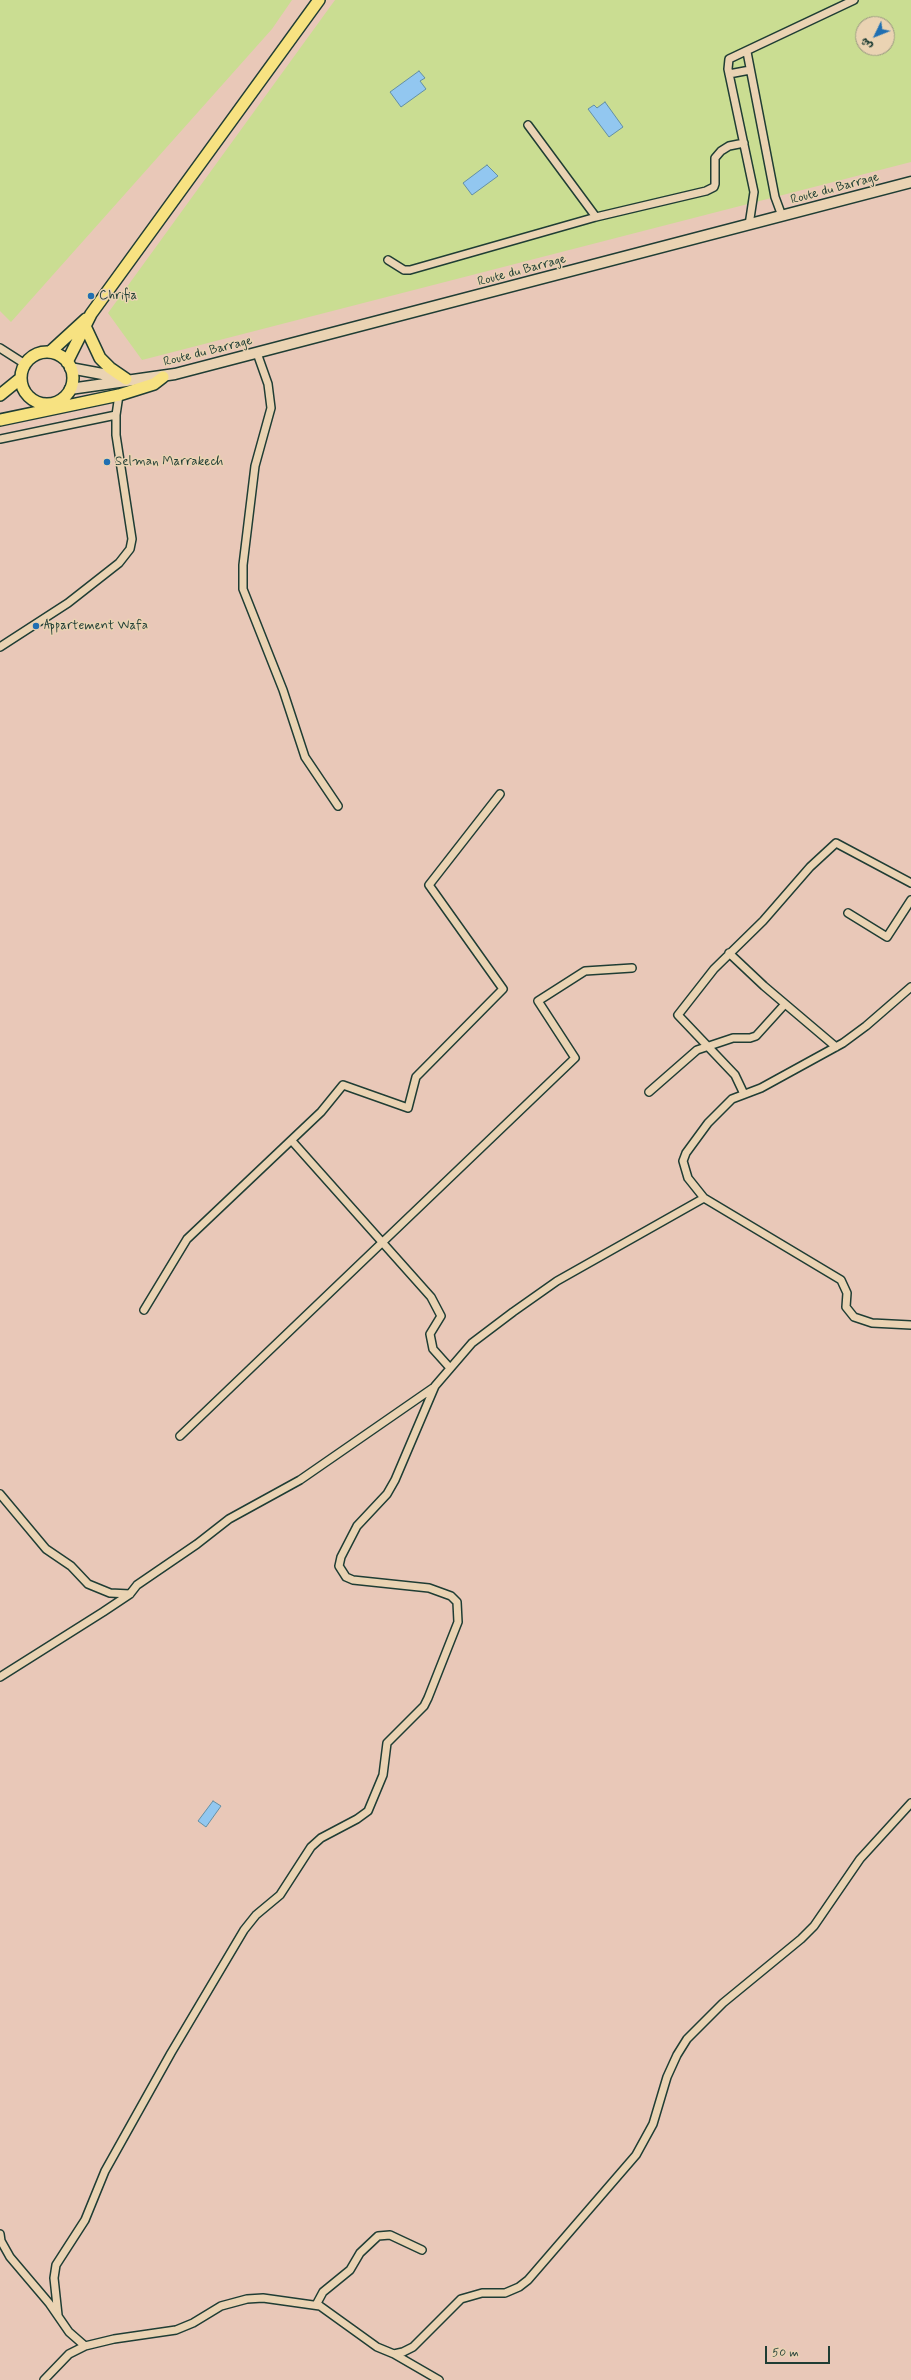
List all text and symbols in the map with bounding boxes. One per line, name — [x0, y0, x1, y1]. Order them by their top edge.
north arrow — [855, 16, 895, 56]
text: ش — [858, 34, 876, 53]
street label: Route du Barrage — [789, 170, 881, 208]
street label: Route du Barrage — [476, 252, 568, 290]
place label: Chrifia — [99, 288, 137, 304]
marker: Chrifia — [86, 291, 96, 301]
street label: Route du Barrage — [162, 333, 254, 371]
place label: Selman Marrakech — [115, 454, 223, 470]
marker: Selman Marrakech — [102, 457, 112, 467]
place label: Appartement Wafa — [44, 618, 148, 634]
marker: Appartement Wafa — [31, 621, 41, 631]
scale bar — [767, 2338, 832, 2364]
text: 50 m — [772, 2345, 799, 2361]

